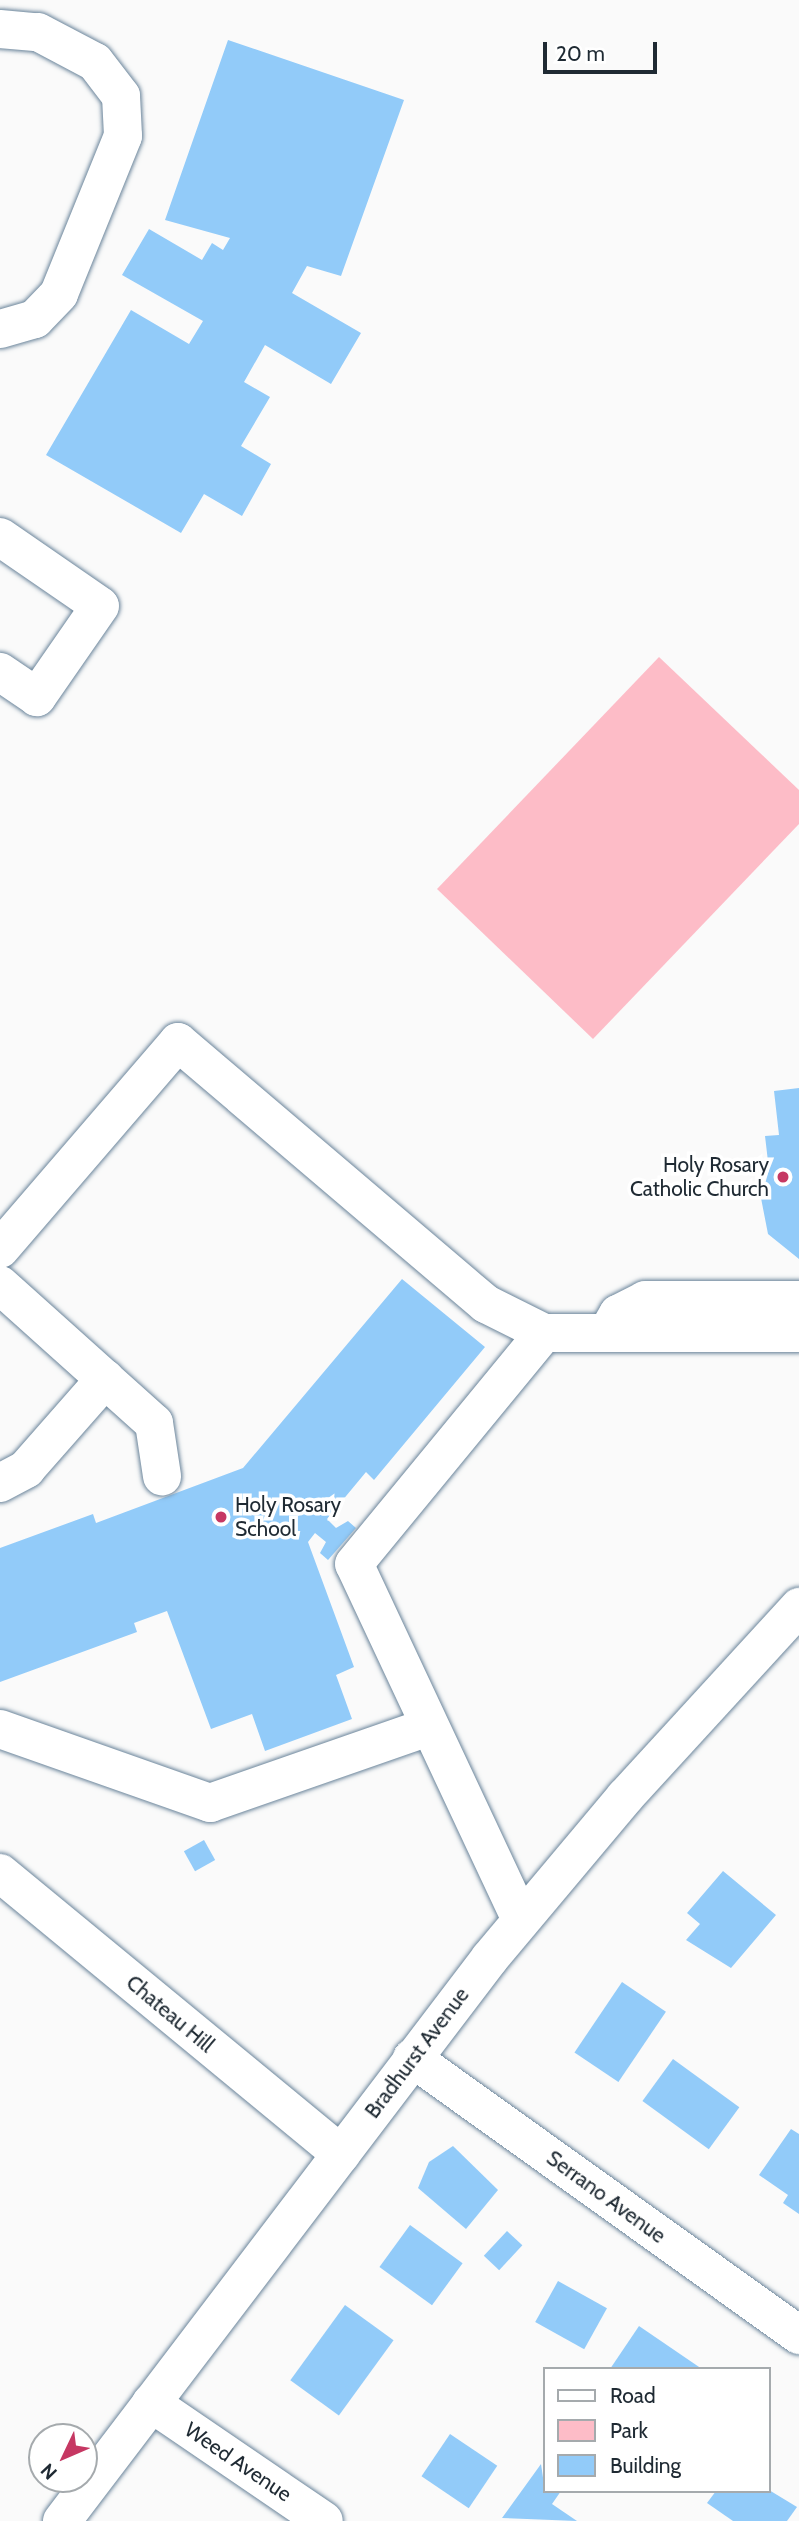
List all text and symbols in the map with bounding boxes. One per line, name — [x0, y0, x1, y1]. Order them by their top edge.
scale bar — [547, 28, 661, 72]
text: 20 m — [556, 41, 605, 66]
place label: Holy Rosary Catholic Church — [630, 1152, 769, 1202]
marker: Holy Rosary Catholic Church — [775, 1169, 791, 1185]
place label: Holy Rosary School — [235, 1492, 341, 1542]
marker: Holy Rosary School — [213, 1509, 229, 1525]
street label: Chateau Hill — [121, 1970, 219, 2058]
street label: Bradhurst Avenue — [360, 1983, 474, 2123]
street label: Serrano Avenue — [542, 2145, 670, 2249]
legend — [544, 2367, 771, 2493]
text: Road — [610, 2383, 656, 2408]
street label: Weed Avenue — [180, 2417, 296, 2507]
text: Park — [610, 2418, 648, 2443]
north arrow — [28, 2423, 98, 2493]
text: Building — [610, 2453, 681, 2478]
text: N — [36, 2459, 62, 2484]

